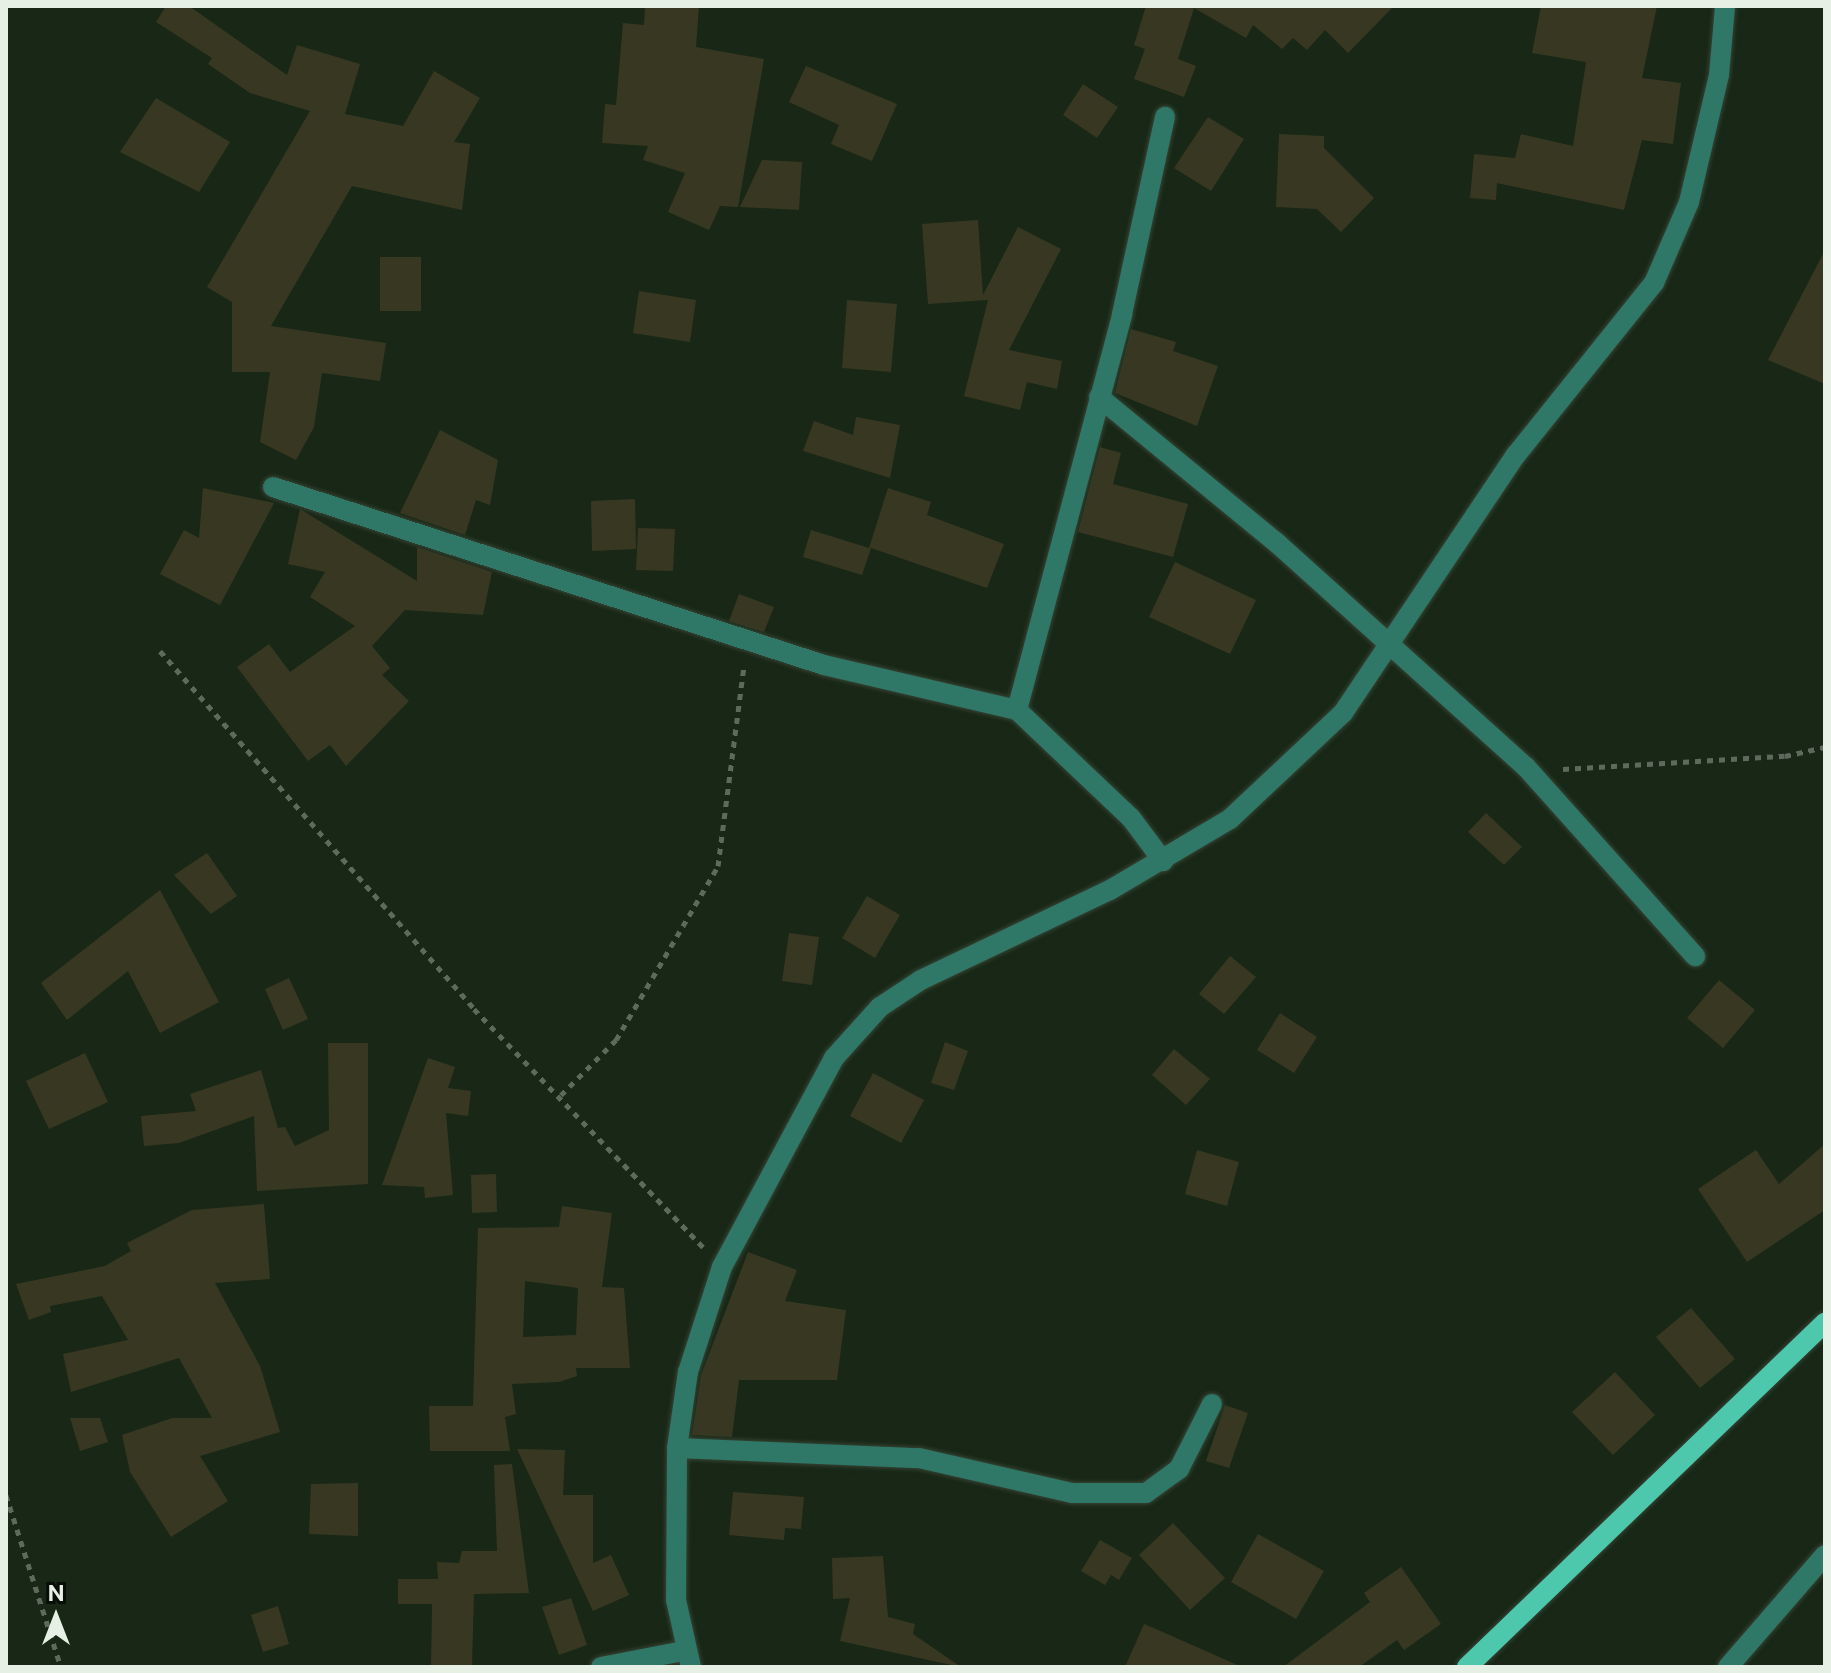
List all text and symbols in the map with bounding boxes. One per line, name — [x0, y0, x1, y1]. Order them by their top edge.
north arrow — [16, 1577, 96, 1657]
text: N — [47, 1580, 65, 1606]

